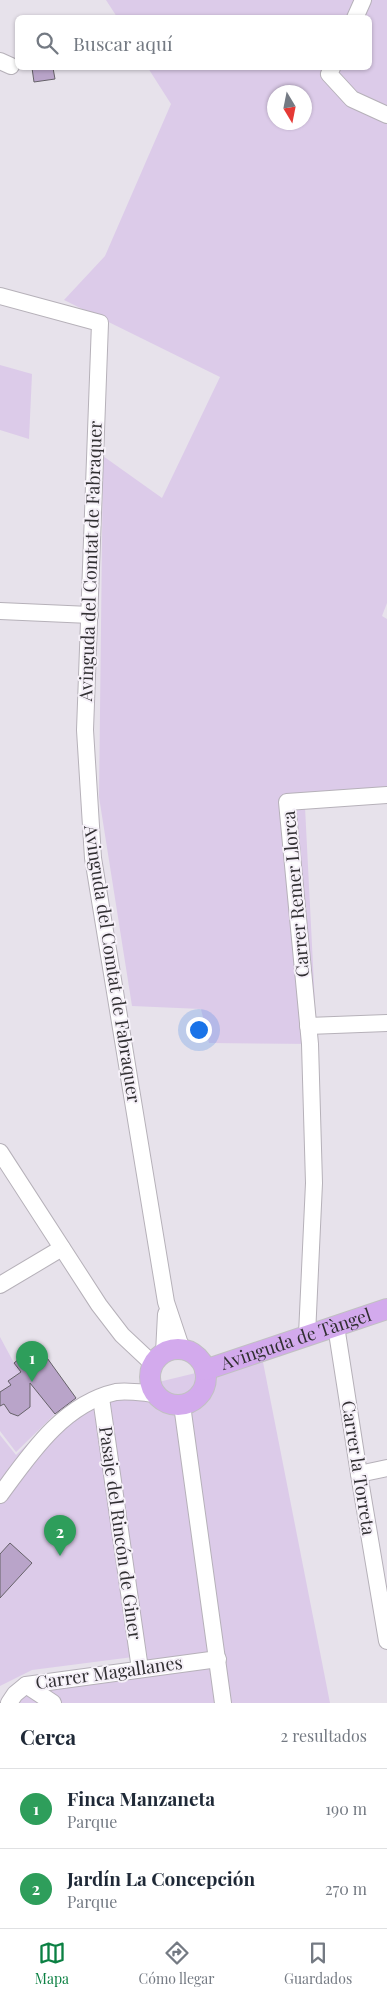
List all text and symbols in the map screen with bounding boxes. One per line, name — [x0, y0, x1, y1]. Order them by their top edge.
search box — [15, 15, 372, 70]
icon: search — [33, 29, 61, 57]
text: Buscar aquí — [73, 30, 173, 56]
north arrow — [267, 85, 312, 130]
street label: Avinguda del Comtat de Fabraquer — [73, 420, 107, 703]
street label: Carrer Remer Llorca — [276, 810, 314, 978]
street label: Avinguda del Comtat de Fabraquer — [79, 822, 147, 1104]
your location — [186, 1017, 212, 1043]
street label: Avinguda de Tàngel — [216, 1302, 374, 1375]
pin: 1 — [16, 1341, 48, 1382]
street label: Carrer la Torreta — [336, 1399, 381, 1537]
street label: Pasaje del Rincón de Giner — [94, 1425, 148, 1641]
pin: 2 — [44, 1515, 76, 1556]
street label: Carrer Magallanes — [34, 1650, 184, 1694]
text: Cerca — [20, 1722, 76, 1750]
text: 2 resultados — [281, 1725, 367, 1746]
text: Finca Manzaneta — [67, 1785, 215, 1811]
text: 1 — [33, 1798, 39, 1819]
text: 190 m — [325, 1798, 367, 1819]
text: Parque — [67, 1811, 117, 1832]
text: Jardín La Concepción — [67, 1865, 255, 1891]
text: 2 — [32, 1878, 40, 1899]
text: 270 m — [325, 1878, 367, 1899]
text: Parque — [67, 1891, 117, 1912]
tab: Mapa — [35, 1939, 69, 1988]
tab: Cómo llegar — [139, 1939, 215, 1988]
tab: Guardados — [284, 1939, 352, 1988]

